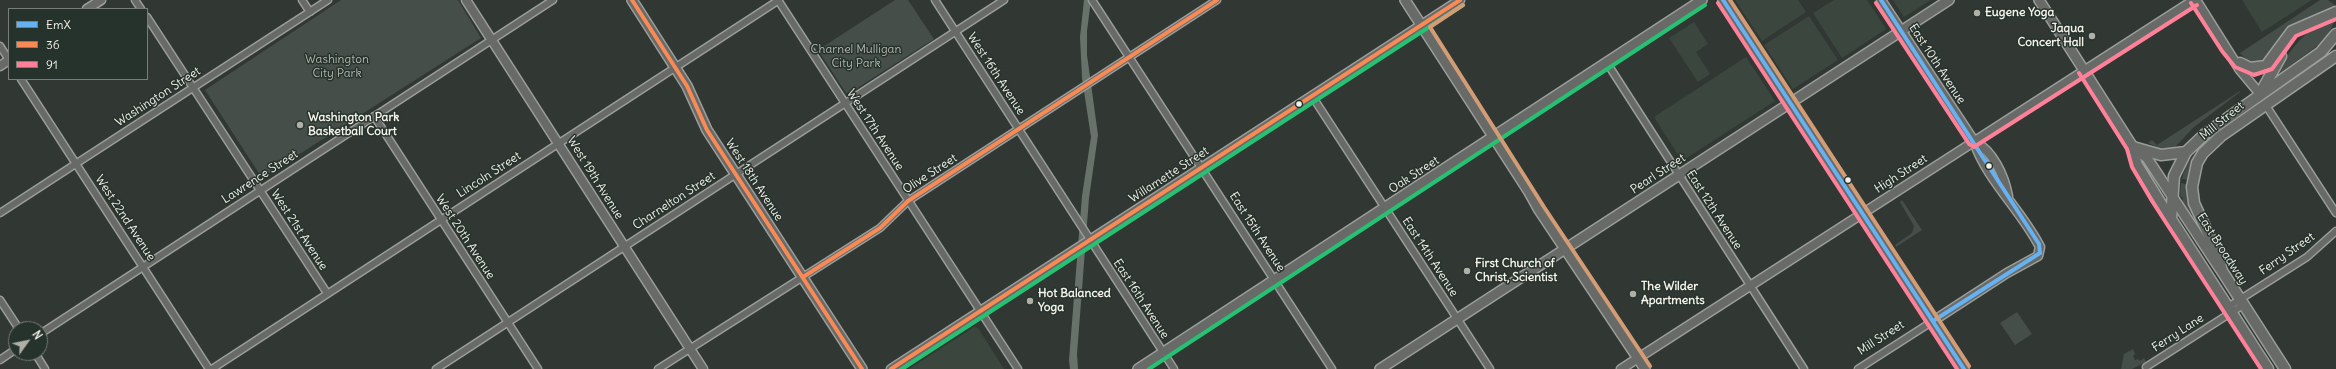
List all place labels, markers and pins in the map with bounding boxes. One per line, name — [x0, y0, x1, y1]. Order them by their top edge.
place label: Eugene Yoga — [1985, 6, 2054, 20]
marker: Eugene Yoga — [1972, 8, 1982, 18]
place label: Jaqua Concert Hall — [2018, 22, 2084, 50]
marker: Jaqua Concert Hall — [2087, 31, 2097, 41]
unlabelled marker — [1294, 99, 1304, 109]
place label: Washington Park Basketball Court — [308, 111, 399, 139]
marker: Washington Park Basketball Court — [295, 120, 305, 130]
unlabelled marker — [1984, 161, 1994, 171]
unlabelled marker — [1843, 175, 1853, 185]
place label: First Church of Christ, Scientist — [1475, 257, 1557, 285]
marker: First Church of Christ, Scientist — [1462, 266, 1472, 276]
place label: The Wilder Apartments — [1641, 280, 1705, 308]
place label: Hot Balanced Yoga — [1038, 287, 1111, 315]
marker: The Wilder Apartments — [1628, 289, 1638, 299]
marker: Hot Balanced Yoga — [1025, 296, 1035, 306]

